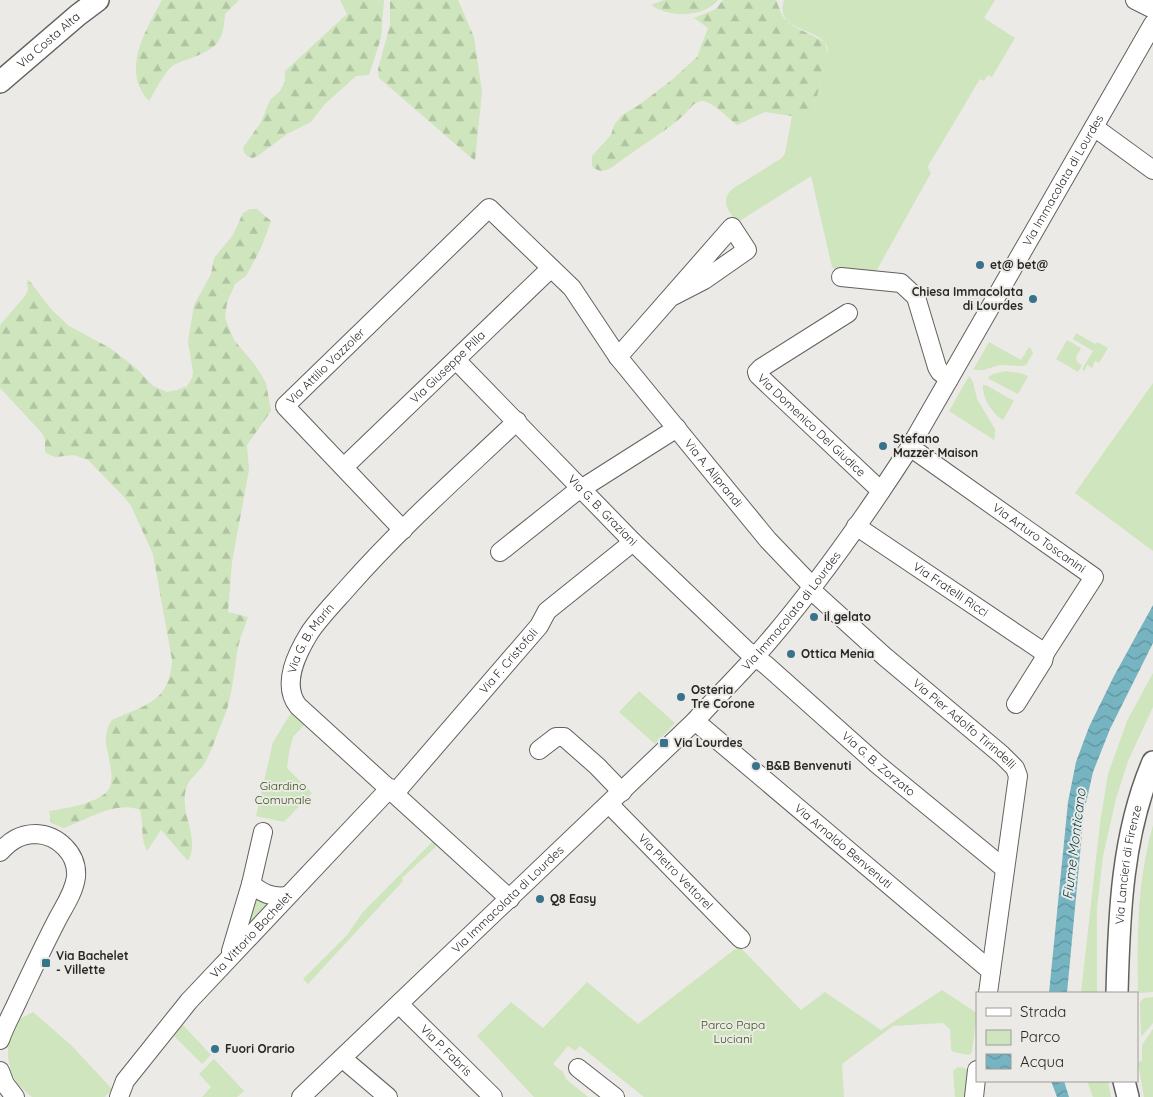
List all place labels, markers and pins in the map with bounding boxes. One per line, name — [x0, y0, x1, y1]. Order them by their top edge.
place label: et@ bet@ — [990, 257, 1048, 272]
marker: et@ bet@ — [974, 259, 986, 271]
place label: Chiesa Immacolata di Lourdes — [912, 284, 1023, 313]
marker: Chiesa Immacolata di Lourdes — [1027, 293, 1039, 305]
place label: Stefano Mazzer Maison — [893, 431, 978, 460]
marker: Stefano Mazzer Maison — [877, 440, 889, 452]
place label: il gelato — [824, 609, 872, 624]
marker: il gelato — [808, 611, 820, 623]
place label: Ottica Menia — [801, 646, 874, 661]
marker: Ottica Menia — [785, 648, 797, 660]
place label: Osteria Tre Corone — [691, 682, 755, 711]
marker: Osteria Tre Corone — [675, 691, 687, 703]
place label: Via Lourdes — [674, 735, 743, 750]
marker: Via Lourdes — [658, 737, 670, 749]
place label: B&B Benvenuti — [766, 758, 851, 773]
marker: B&B Benvenuti — [750, 760, 762, 772]
place label: Q8 Easy — [550, 891, 596, 906]
marker: Q8 Easy — [534, 893, 546, 905]
place label: Via Bachelet - Villette — [56, 948, 129, 977]
marker: Via Bachelet - Villette — [40, 957, 52, 969]
place label: Fuori Orario — [225, 1041, 295, 1056]
marker: Fuori Orario — [209, 1043, 221, 1055]

